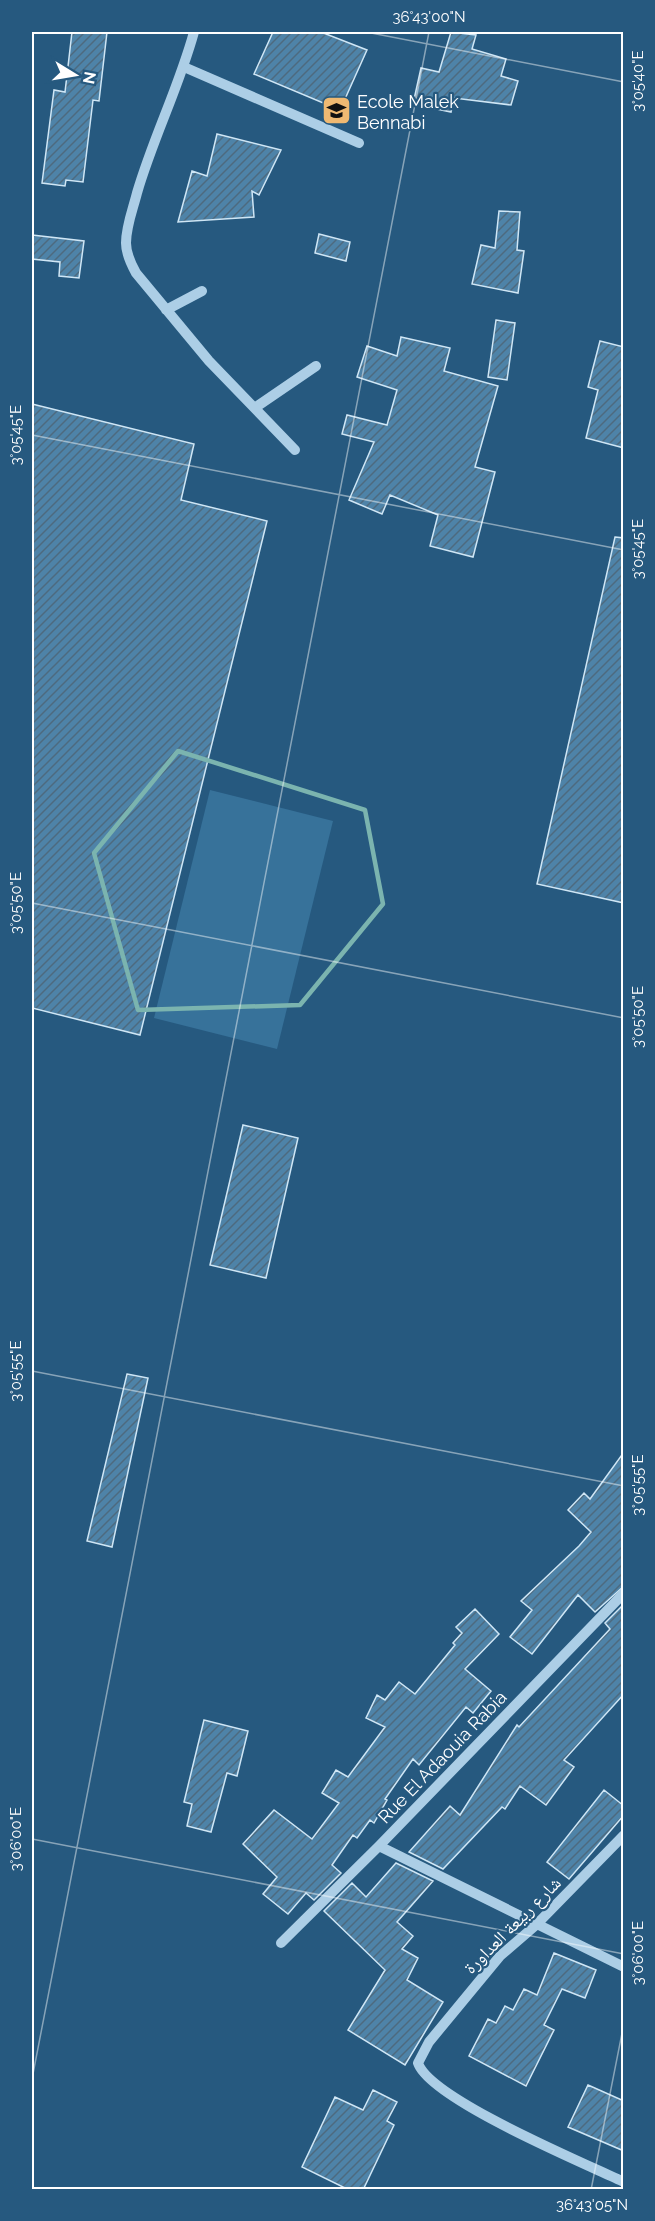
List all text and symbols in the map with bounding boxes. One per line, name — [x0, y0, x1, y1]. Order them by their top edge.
text: 36°43'00"N — [392, 8, 466, 26]
north arrow — [45, 45, 105, 105]
text: 3°05'40"E — [629, 50, 647, 112]
text: N — [79, 70, 100, 86]
place label: Ecole Malek Bennabi — [357, 91, 459, 133]
school or university icon: Ecole Malek Bennabi — [320, 95, 352, 127]
text: 3°05'45"E — [7, 405, 25, 465]
text: 3°05'45"E — [629, 519, 647, 579]
text: 3°05'50"E — [7, 872, 25, 934]
text: 3°05'50"E — [629, 986, 647, 1048]
text: 3°05'55"E — [7, 1340, 25, 1402]
text: 3°05'55"E — [629, 1454, 647, 1516]
street label: Rue El Adaouia Rabia — [373, 1687, 511, 1827]
text: 3°06'00"E — [7, 1807, 25, 1871]
street label: شارع ربيعة العداورة — [459, 1872, 566, 1979]
text: 3°06'00"E — [629, 1921, 647, 1985]
text: 36°43'05"N — [556, 2196, 628, 2214]

